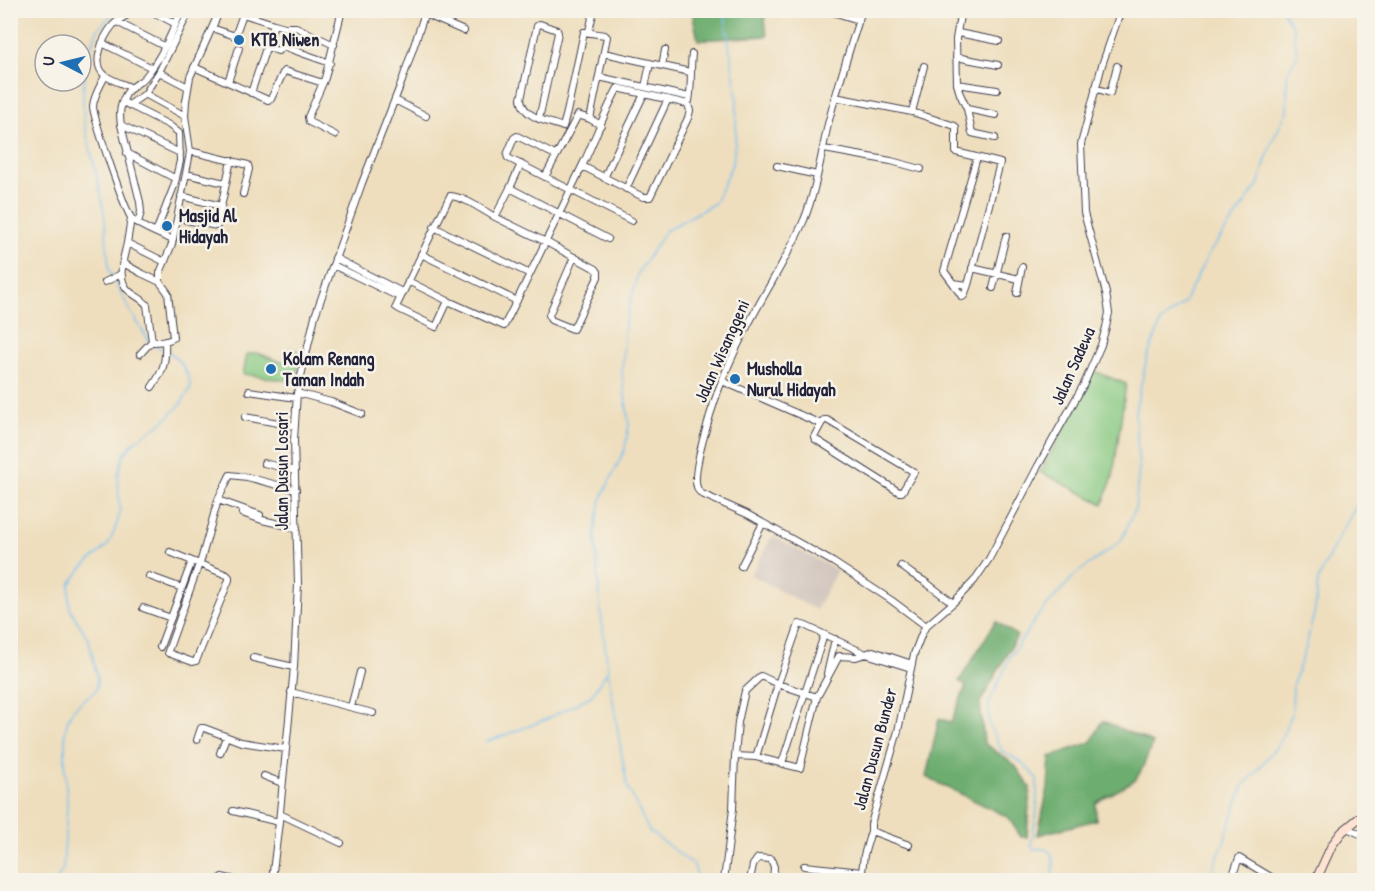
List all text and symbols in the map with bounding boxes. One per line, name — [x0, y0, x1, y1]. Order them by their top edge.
place label: KTB Niwen — [251, 27, 319, 52]
north arrow — [33, 33, 93, 93]
marker: KTB Niwen — [232, 33, 246, 47]
text: U — [37, 55, 60, 67]
place label: Masjid Al Hidayah — [179, 203, 238, 250]
marker: Masjid Al Hidayah — [160, 219, 174, 233]
street label: Jalan Wisanggeni — [688, 295, 755, 406]
street label: Jalan Sadewa — [1044, 323, 1101, 409]
place label: Kolam Renang Taman Indah — [282, 346, 375, 392]
place label: Musholla Nurul Hidayah — [747, 356, 836, 403]
marker: Kolam Renang Taman Indah — [264, 362, 278, 376]
marker: Musholla Nurul Hidayah — [728, 372, 742, 386]
street label: Jalan Dusun Losari — [269, 412, 294, 530]
street label: Jalan Dusun Bunder — [846, 685, 903, 813]

